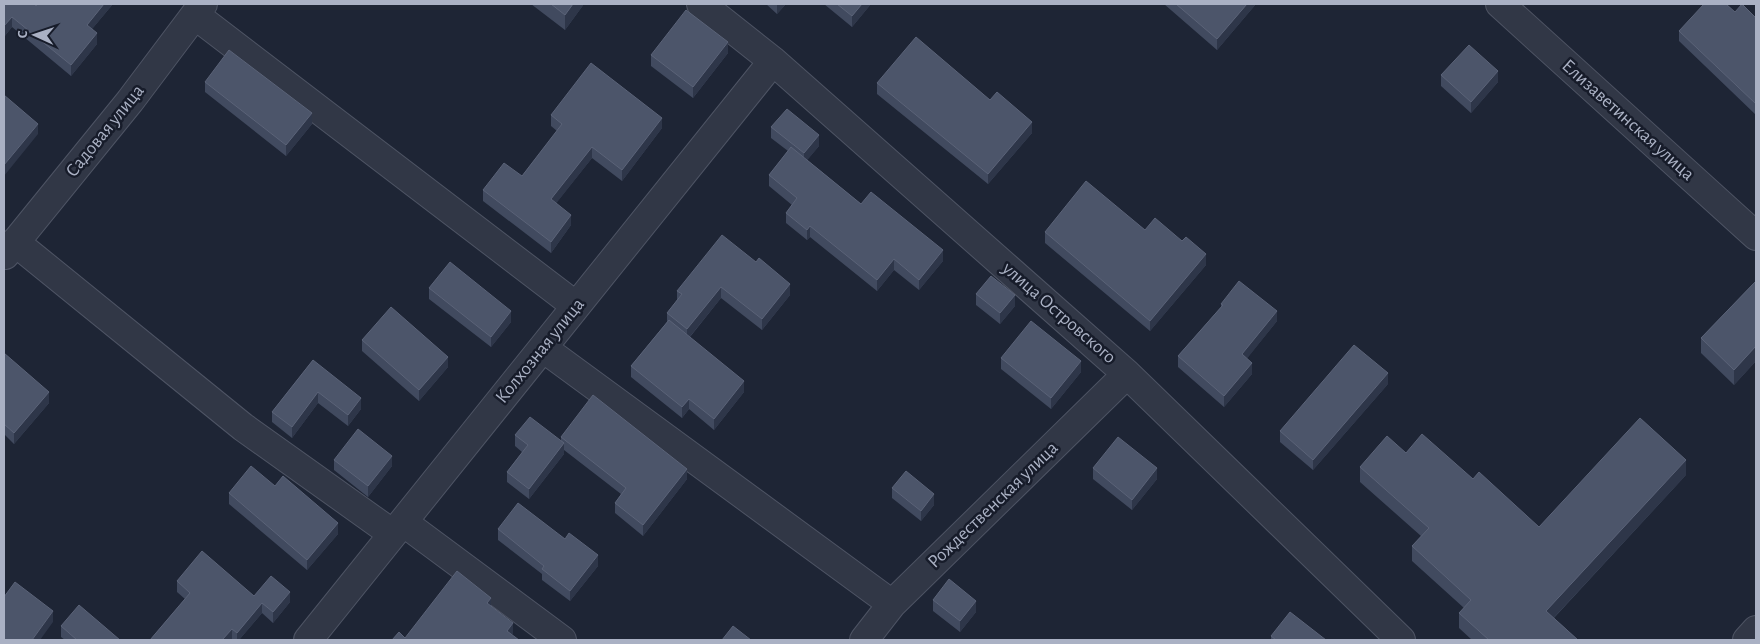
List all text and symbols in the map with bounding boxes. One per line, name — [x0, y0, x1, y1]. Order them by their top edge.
north arrow — [10, 10, 60, 60]
text: С — [16, 30, 30, 39]
street label: Елизаветинская улица — [1558, 56, 1698, 184]
street label: Садовая улица — [62, 81, 148, 181]
street label: улица Островского — [998, 258, 1119, 367]
street label: Колхозная улица — [492, 295, 588, 407]
street label: Рождественская улица — [924, 438, 1062, 572]

